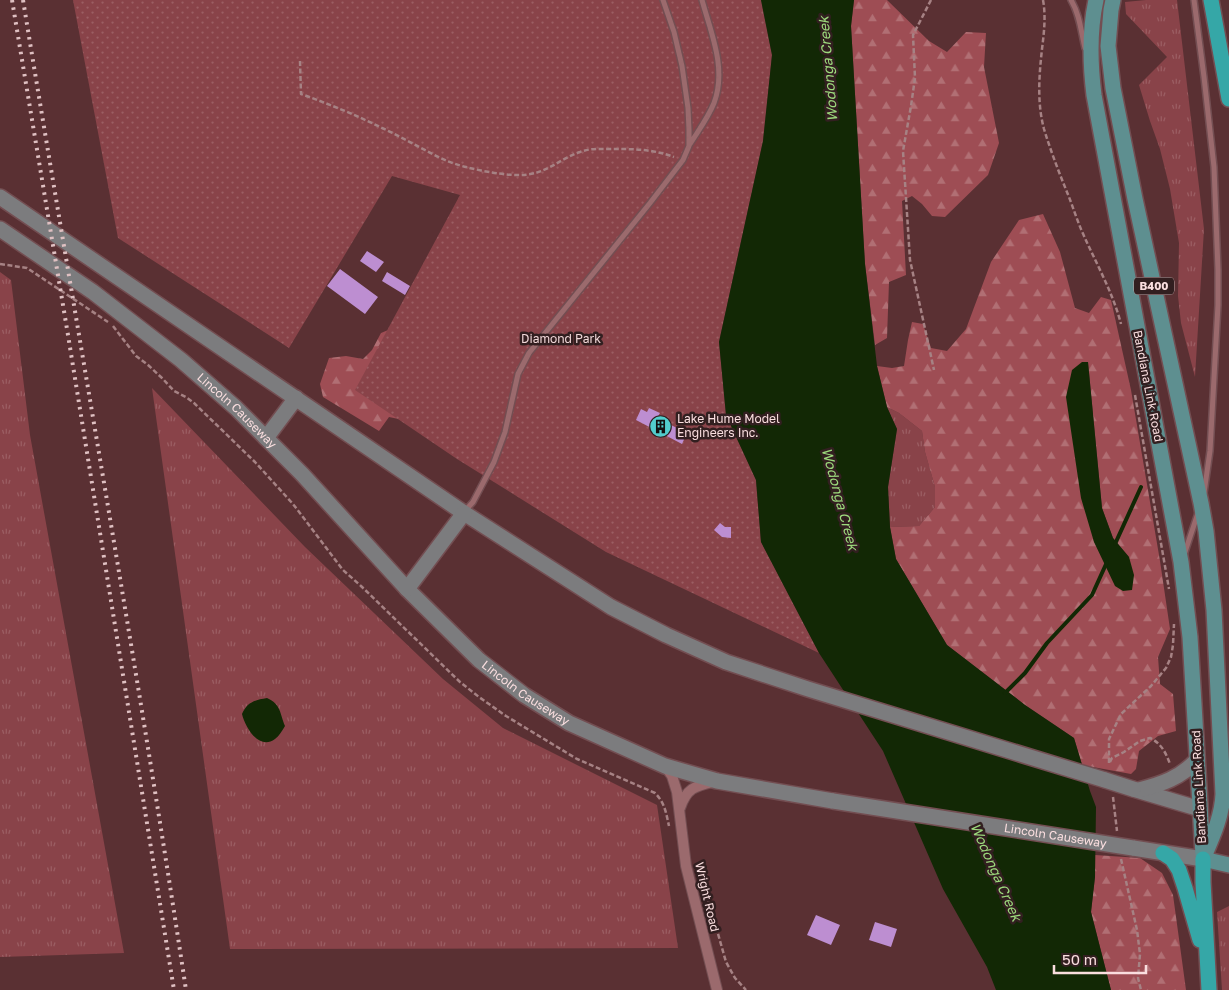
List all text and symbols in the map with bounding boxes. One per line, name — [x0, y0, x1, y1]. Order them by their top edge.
water label: Wodonga Creek — [814, 13, 841, 123]
road number: B400 — [1134, 278, 1174, 294]
street label: Bandiana Link Road — [1130, 329, 1167, 443]
park label: Diamond Park — [521, 331, 601, 346]
street label: Lincoln Causeway — [194, 370, 280, 452]
place label: Lake Hume Model Engineers Inc. — [677, 411, 780, 440]
building icon: Lake Hume Model Engineers Inc. — [649, 414, 673, 438]
water label: Wodonga Creek — [819, 446, 863, 554]
street label: Lincoln Causeway — [479, 657, 573, 729]
street label: Bandiana Link Road — [1188, 730, 1209, 844]
water label: Wodonga Creek — [967, 820, 1027, 926]
street label: Lincoln Causeway — [1003, 820, 1108, 851]
street label: Wright Road — [692, 861, 723, 933]
scale bar — [1054, 942, 1146, 974]
text: 50 m — [1062, 950, 1097, 968]

